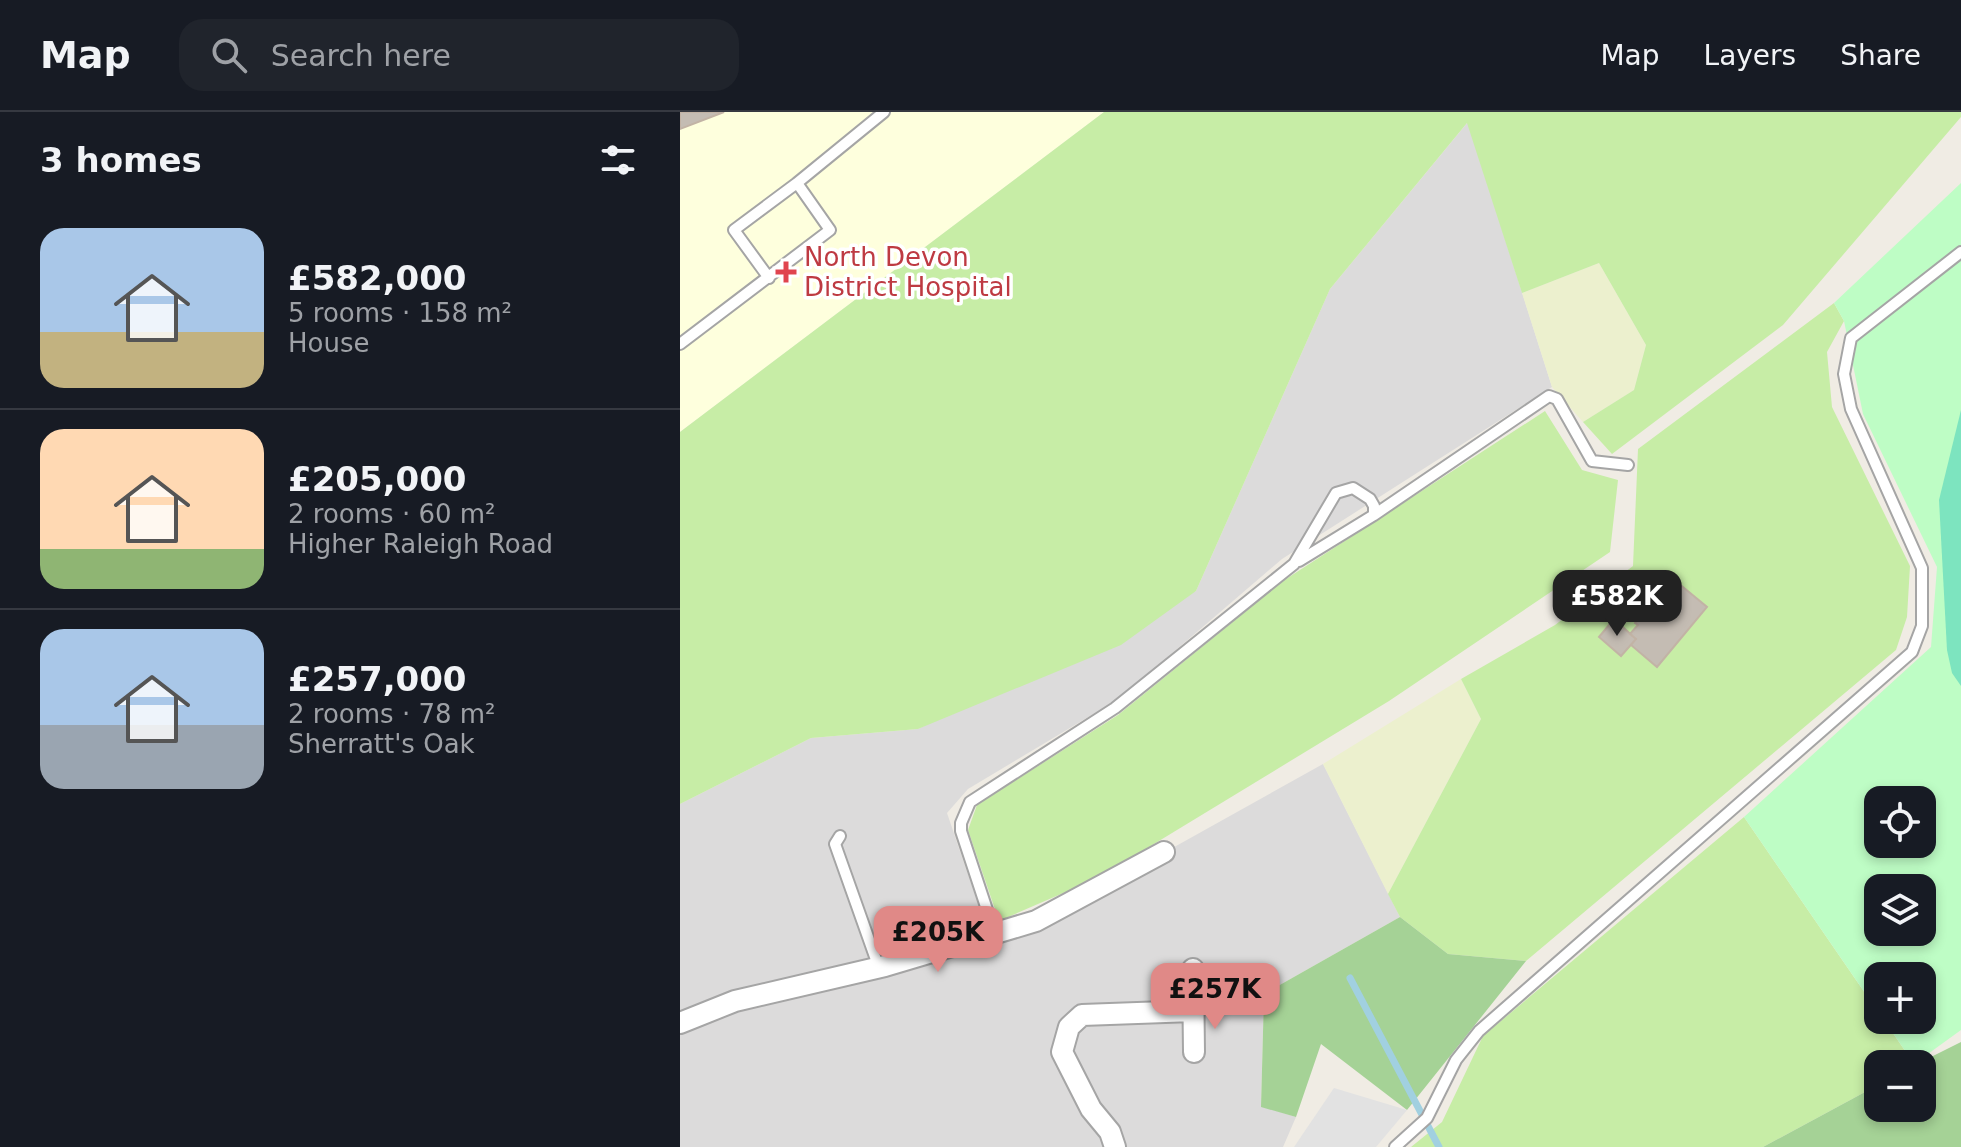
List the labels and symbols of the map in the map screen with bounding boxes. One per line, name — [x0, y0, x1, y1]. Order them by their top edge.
place label: North Devon District Hospital — [804, 242, 1012, 302]
marker: North Devon District Hospital — [775, 261, 797, 283]
pin: £582K — [1561, 570, 1673, 638]
pin: £205K — [882, 906, 994, 974]
pin: £257K — [1159, 963, 1271, 1031]

